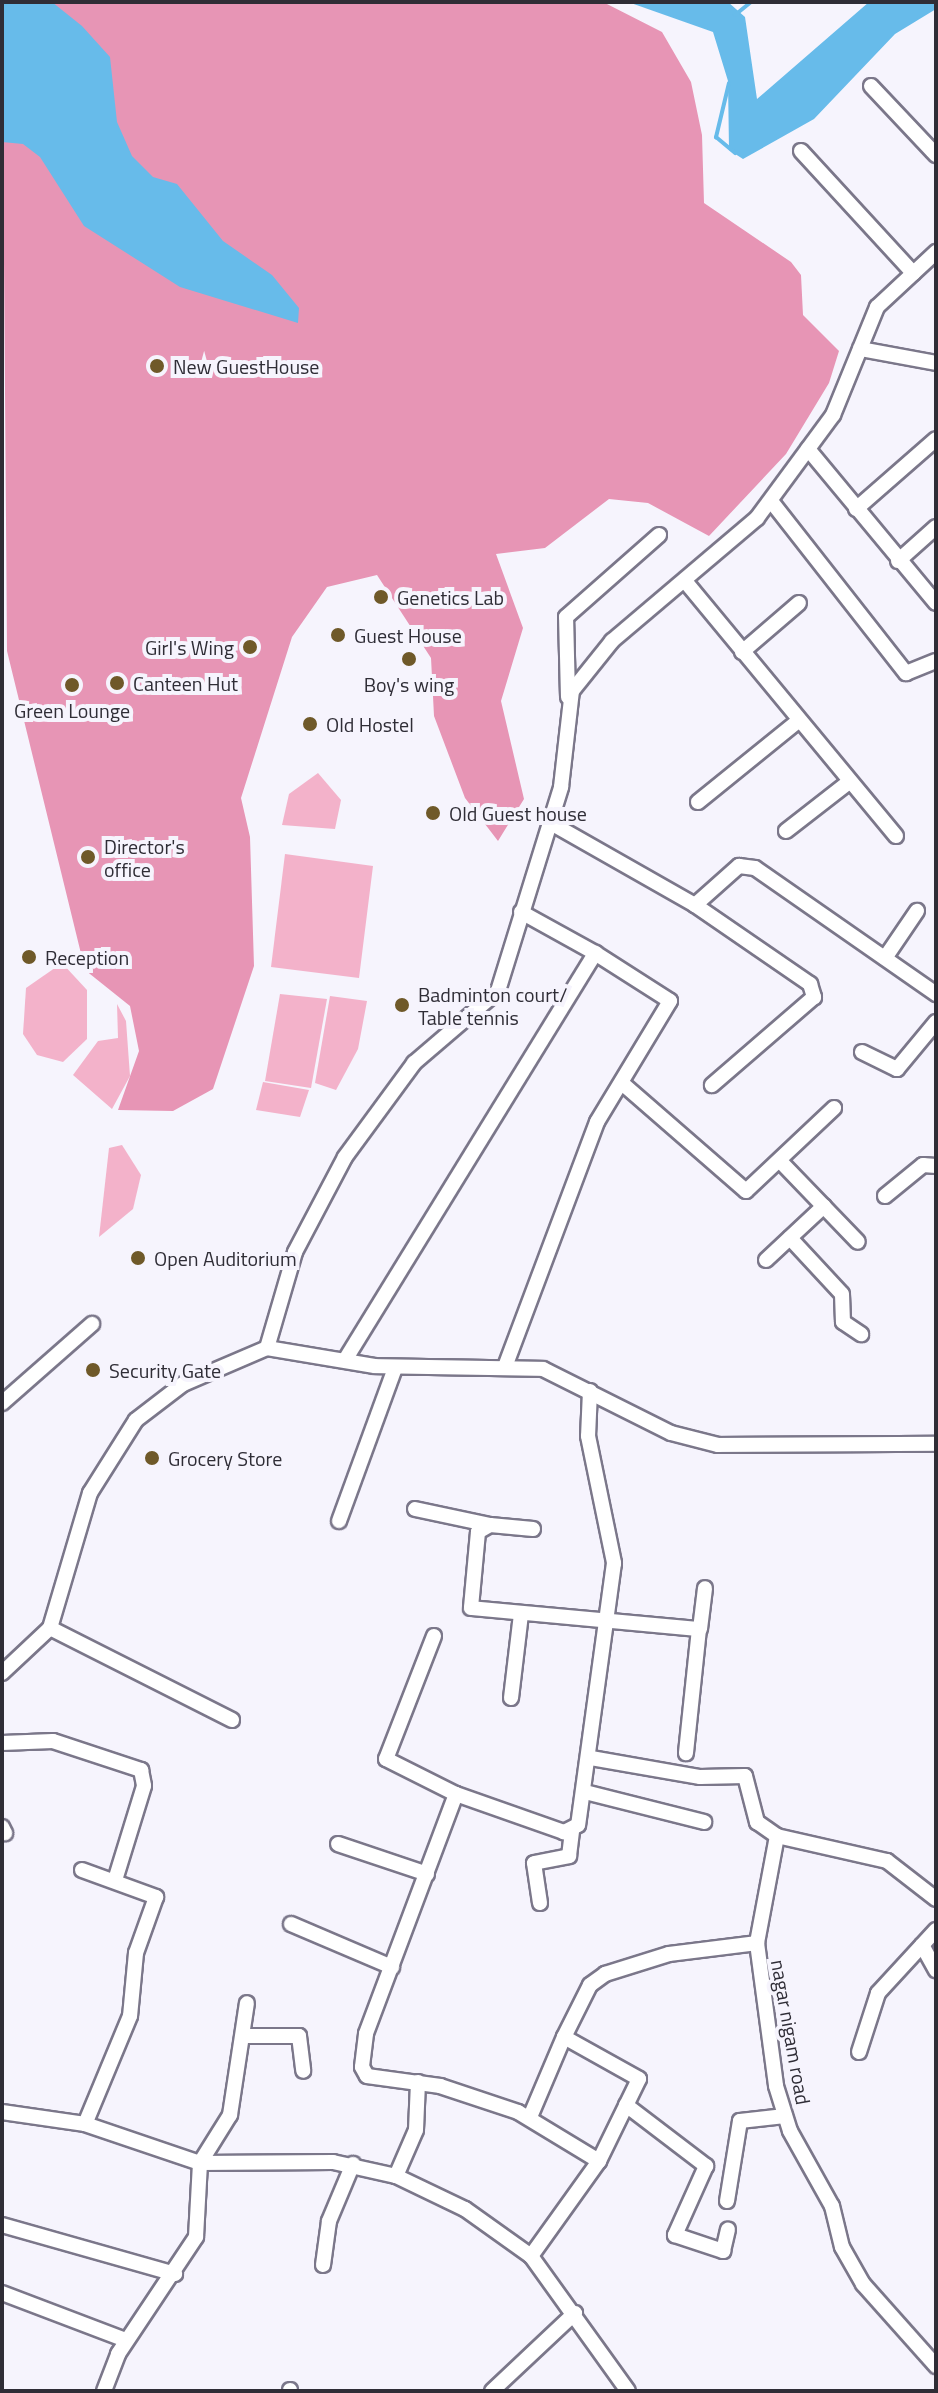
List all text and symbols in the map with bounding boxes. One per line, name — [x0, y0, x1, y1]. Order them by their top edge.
place label: New GuestHouse — [173, 354, 319, 378]
marker: New GuestHouse — [148, 357, 166, 375]
place label: Genetics Lab — [397, 585, 504, 609]
marker: Genetics Lab — [372, 588, 390, 606]
place label: Guest House — [354, 623, 462, 647]
marker: Guest House — [329, 626, 347, 644]
place label: Girl's Wing — [145, 635, 234, 659]
marker: Girl's Wing — [241, 638, 259, 656]
marker: Boy's wing — [400, 650, 418, 668]
place label: Canteen Hut — [133, 671, 238, 695]
place label: Boy's wing — [364, 672, 454, 696]
marker: Canteen Hut — [108, 674, 126, 692]
marker: Green Lounge — [63, 676, 81, 694]
place label: Green Lounge — [14, 698, 130, 722]
place label: Old Hostel — [326, 712, 414, 736]
marker: Old Hostel — [301, 715, 319, 733]
place label: Old Guest house — [449, 801, 587, 825]
marker: Old Guest house — [424, 804, 442, 822]
place label: Director's office — [104, 834, 185, 881]
marker: Director's office — [79, 848, 97, 866]
place label: Reception — [45, 945, 129, 969]
marker: Reception — [20, 948, 38, 966]
place label: Badminton court/ Table tennis — [418, 982, 567, 1029]
marker: Badminton court/ Table tennis — [393, 996, 411, 1014]
place label: Open Auditorium — [154, 1246, 297, 1270]
marker: Open Auditorium — [129, 1249, 147, 1267]
place label: Security Gate — [109, 1358, 221, 1382]
marker: Security Gate — [84, 1361, 102, 1379]
place label: Grocery Store — [168, 1446, 282, 1470]
marker: Grocery Store — [143, 1449, 161, 1467]
street label: nagar nigam road — [766, 1958, 816, 2106]

